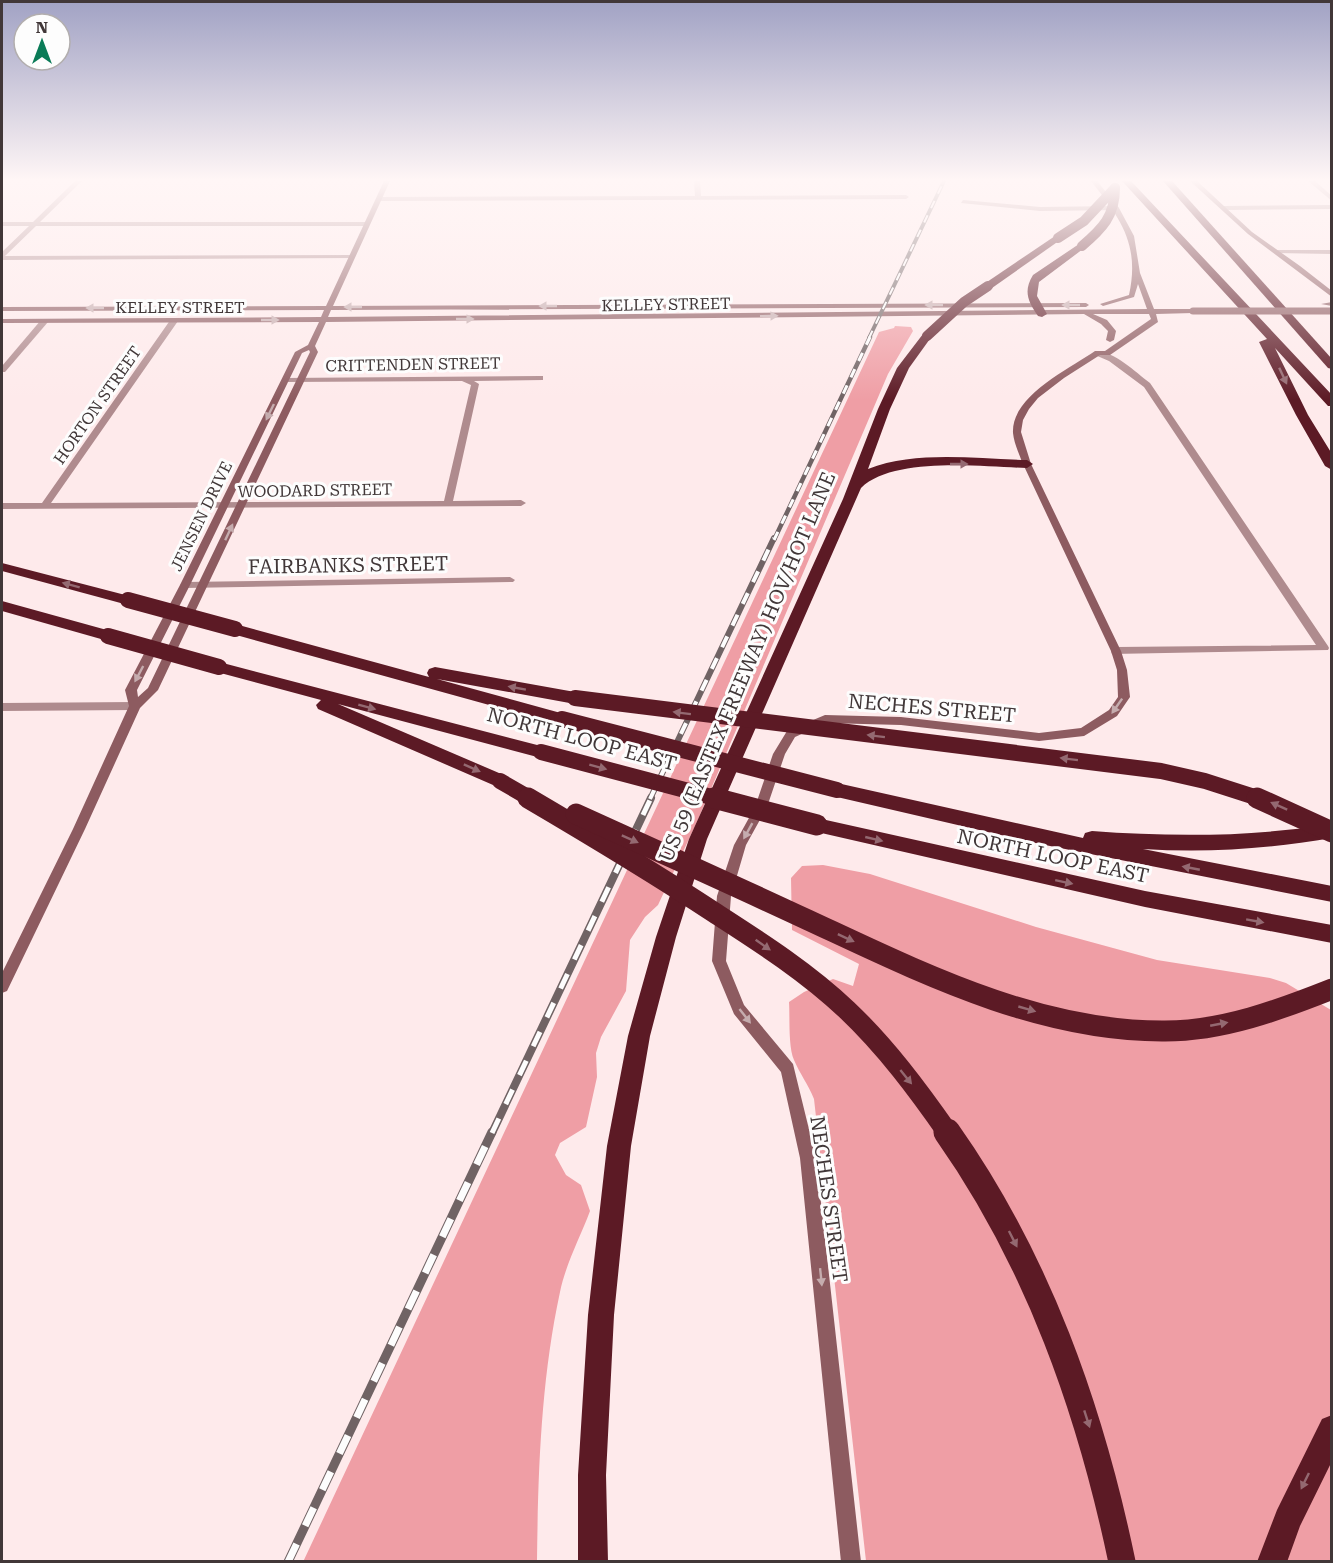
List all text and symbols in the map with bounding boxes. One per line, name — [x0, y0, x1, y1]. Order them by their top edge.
north arrow — [12, 12, 72, 72]
text: N — [36, 18, 48, 37]
street label: KELLEY STREET — [601, 294, 731, 315]
street label: KELLEY STREET — [115, 298, 245, 317]
one-way arrow — [925, 300, 944, 310]
one-way arrow — [1061, 300, 1080, 310]
one-way arrow — [538, 301, 557, 311]
one-way arrow — [343, 302, 362, 312]
one-way arrow — [85, 303, 104, 313]
one-way arrow — [760, 311, 779, 321]
one-way arrow — [455, 314, 474, 324]
one-way arrow — [260, 315, 279, 325]
street label: HORTON STREET — [50, 343, 145, 468]
street label: CRITTENDEN STREET — [325, 353, 501, 376]
one-way arrow — [1279, 367, 1288, 384]
one-way arrow — [265, 403, 275, 421]
street label: JENSEN DRIVE — [167, 458, 236, 574]
one-way arrow — [950, 459, 969, 469]
street label: US 59 (EASTEX FREEWAY) HOV/HOT LANE — [654, 468, 840, 866]
street label: WOODARD STREET — [237, 480, 393, 501]
one-way arrow — [224, 523, 233, 540]
street label: FAIRBANKS STREET — [248, 551, 448, 579]
one-way arrow — [62, 580, 81, 590]
one-way arrow — [134, 666, 144, 683]
one-way arrow — [507, 683, 526, 692]
street label: NECHES STREET — [847, 689, 1017, 727]
one-way arrow — [1111, 698, 1123, 714]
one-way arrow — [358, 702, 376, 712]
street label: NORTH LOOP EAST — [485, 702, 679, 776]
one-way arrow — [672, 709, 691, 718]
one-way arrow — [866, 731, 885, 741]
one-way arrow — [1060, 754, 1079, 764]
one-way arrow — [588, 762, 607, 772]
one-way arrow — [463, 763, 481, 773]
one-way arrow — [1270, 801, 1288, 811]
one-way arrow — [742, 823, 753, 839]
street label: NORTH LOOP EAST — [955, 824, 1151, 888]
one-way arrow — [622, 834, 639, 843]
one-way arrow — [865, 834, 883, 844]
one-way arrow — [1182, 863, 1201, 872]
one-way arrow — [1055, 878, 1074, 887]
one-way arrow — [1246, 917, 1265, 926]
one-way arrow — [837, 933, 854, 942]
one-way arrow — [755, 939, 771, 951]
one-way arrow — [1018, 1005, 1036, 1014]
one-way arrow — [739, 1008, 751, 1023]
one-way arrow — [1210, 1019, 1229, 1028]
one-way arrow — [899, 1069, 911, 1084]
street label: NECHES STREET — [805, 1114, 853, 1284]
one-way arrow — [1008, 1231, 1018, 1248]
one-way arrow — [816, 1267, 826, 1286]
one-way arrow — [1083, 1410, 1092, 1428]
one-way arrow — [1300, 1473, 1309, 1490]

